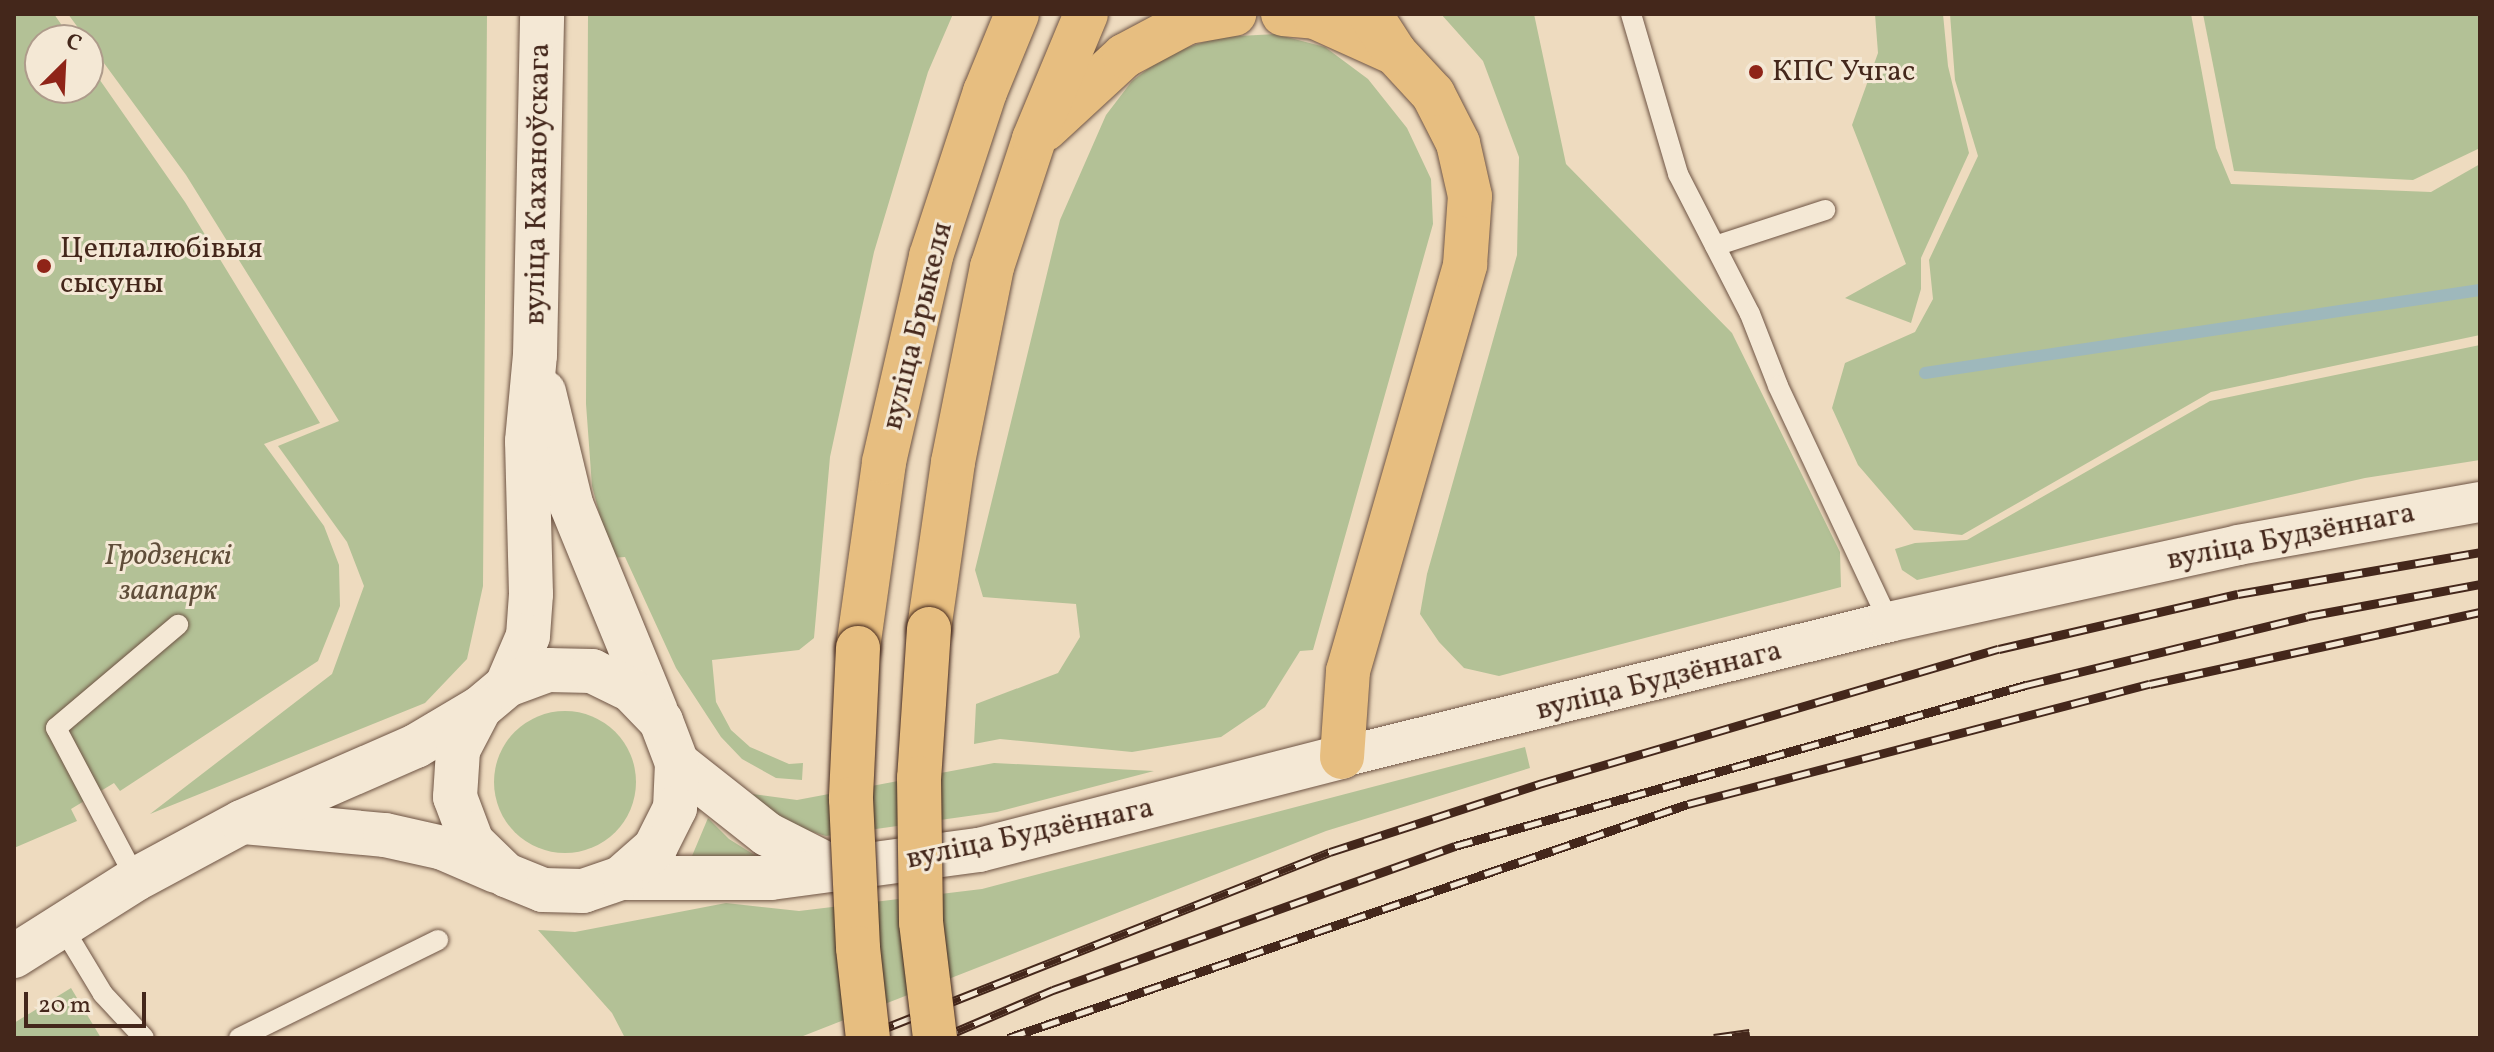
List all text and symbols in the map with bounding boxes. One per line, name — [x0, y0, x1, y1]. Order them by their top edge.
north arrow — [24, 24, 104, 104]
text: С — [60, 26, 86, 60]
street label: вуліца Каханоўскага — [518, 43, 558, 325]
place label: КПС Учгас — [1772, 54, 1915, 90]
marker: КПС Учгас — [1747, 63, 1765, 81]
street label: вуліца Брыкеля — [875, 218, 961, 434]
place label: Цеплалюбівыя сысуны — [60, 231, 263, 302]
marker: Цеплалюбівыя сысуны — [35, 257, 53, 275]
street label: вуліца Будзённага — [2164, 495, 2418, 579]
park label: Гродзенскі заапарк — [105, 538, 231, 608]
street label: вуліца Будзённага — [1532, 633, 1786, 729]
street label: вуліца Будзённага — [903, 790, 1157, 878]
scale bar — [28, 976, 150, 1026]
text: 20 m — [38, 989, 91, 1023]

